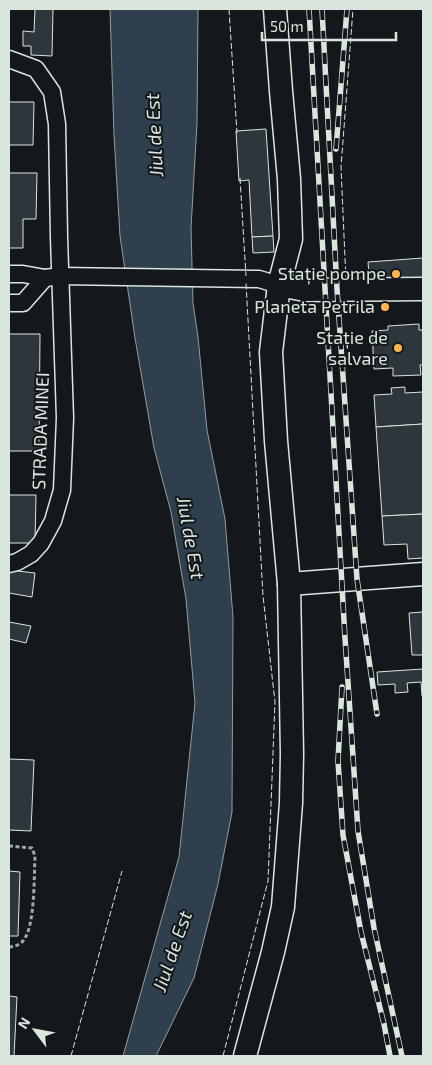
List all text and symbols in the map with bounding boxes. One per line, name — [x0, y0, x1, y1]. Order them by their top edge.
scale bar — [262, 10, 396, 42]
text: 50 m — [270, 17, 304, 35]
water label: Jiul de Est — [140, 92, 167, 179]
place label: Stație pompe — [278, 262, 386, 285]
marker: Stație pompe — [390, 268, 402, 280]
place label: Planeta Petrila — [254, 295, 375, 317]
marker: Planeta Petrila — [379, 301, 391, 313]
place label: Stație de salvare — [316, 326, 388, 369]
marker: Stație de salvare — [392, 342, 404, 354]
street label: STRADA MINEI — [27, 372, 53, 490]
water label: Jiul de Est — [173, 494, 210, 582]
water label: Jiul de Est — [147, 907, 196, 995]
north arrow — [10, 1005, 60, 1055]
text: N — [14, 1014, 33, 1032]

